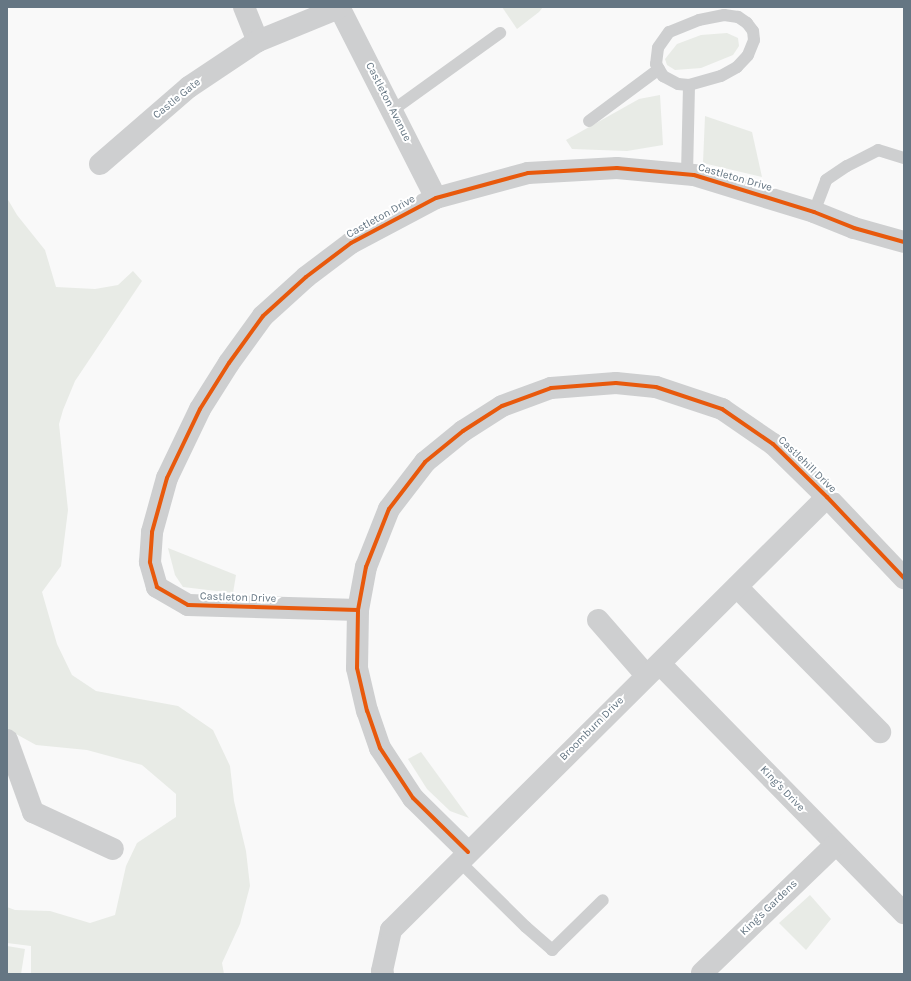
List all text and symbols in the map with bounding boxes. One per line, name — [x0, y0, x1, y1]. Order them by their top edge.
street label: Castleton Avenue — [362, 60, 414, 144]
street label: Castle Gate — [151, 76, 203, 122]
street label: Castleton Drive — [696, 161, 774, 195]
street label: Castleton Drive — [344, 193, 418, 241]
street label: Castlehill Drive — [775, 434, 839, 496]
street label: Castleton Drive — [200, 590, 276, 606]
street label: Broomburn Drive — [557, 694, 627, 764]
street label: King's Drive — [757, 763, 807, 815]
street label: King's Gardens — [738, 877, 800, 939]

